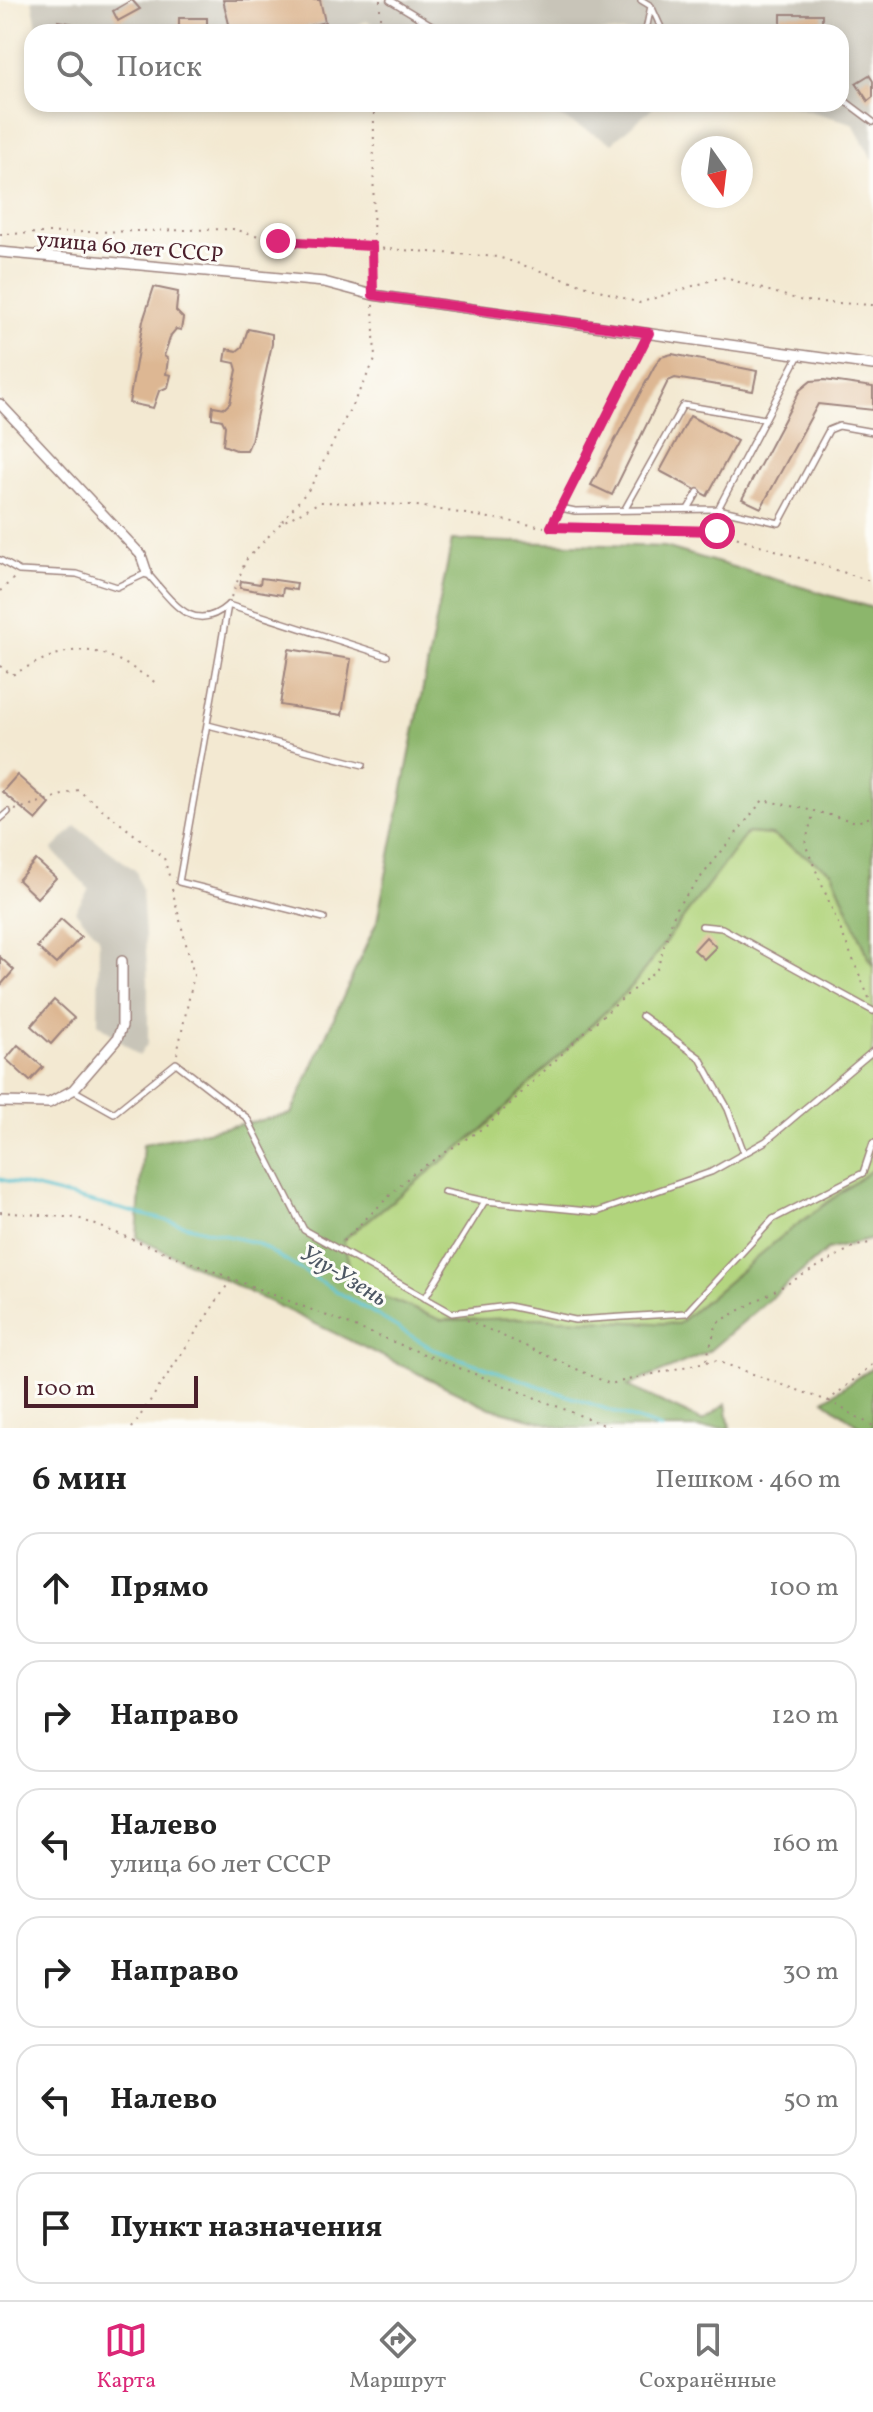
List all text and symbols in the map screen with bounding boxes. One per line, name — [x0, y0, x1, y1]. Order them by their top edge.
search box — [24, 24, 849, 112]
icon: search — [52, 46, 96, 90]
text: Поиск — [116, 47, 202, 89]
north arrow — [681, 136, 753, 208]
route end — [260, 223, 296, 259]
street label: улица 60 лет СССР — [35, 225, 225, 272]
route start — [699, 513, 735, 549]
water label: Улу-Узень — [293, 1237, 393, 1316]
scale bar — [24, 1372, 198, 1408]
text: 100 m — [36, 1374, 95, 1405]
text: 6 мин — [32, 1457, 127, 1504]
text: Пешком · 460 m — [655, 1462, 841, 1498]
icon: ahead — [34, 1566, 78, 1610]
text: Прямо — [110, 1567, 209, 1609]
text: 100 m — [769, 1570, 839, 1606]
icon: right — [34, 1694, 78, 1738]
text: Направо — [110, 1695, 239, 1737]
text: 120 m — [771, 1698, 839, 1734]
text: Налево — [110, 1805, 217, 1847]
icon: left — [34, 1822, 78, 1866]
text: 160 m — [772, 1826, 839, 1862]
text: улица 60 лет СССР — [110, 1847, 331, 1883]
icon: right — [34, 1950, 78, 1994]
text: Направо — [110, 1951, 239, 1993]
text: 30 m — [782, 1954, 839, 1990]
icon: left — [34, 2078, 78, 2122]
text: Налево — [110, 2079, 217, 2121]
text: 50 m — [783, 2082, 839, 2118]
icon: arrive — [34, 2206, 78, 2250]
text: Пункт назначения — [110, 2207, 382, 2249]
tab: Карта — [96, 2318, 156, 2397]
tab: Маршрут — [349, 2318, 446, 2397]
tab: Сохранённые — [639, 2318, 776, 2397]

